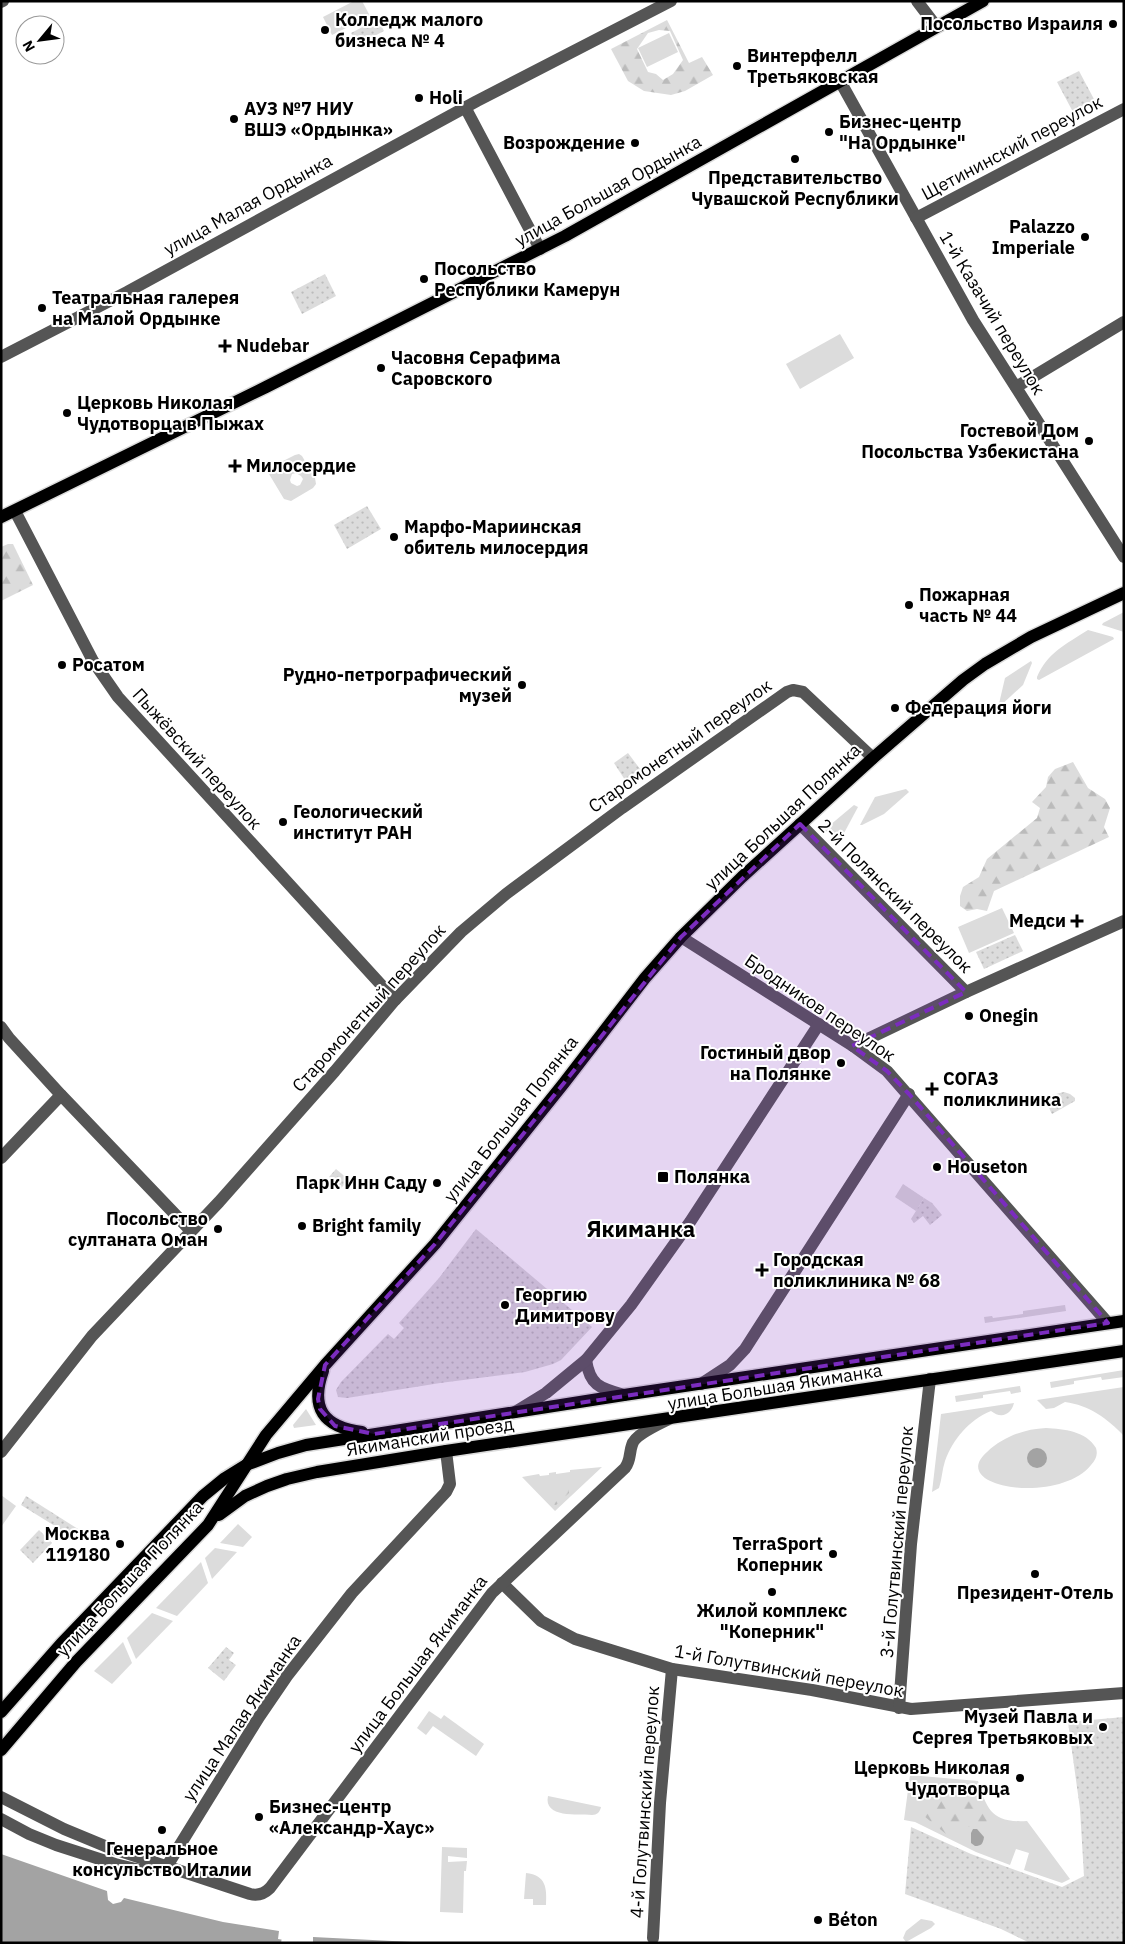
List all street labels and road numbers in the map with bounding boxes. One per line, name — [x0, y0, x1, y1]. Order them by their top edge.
street label: Щетининский переулок — [917, 90, 1106, 205]
street label: улица Большая Ордынка — [510, 129, 705, 251]
street label: улица Малая Ордынка — [160, 149, 336, 260]
street label: 1-й Казачий переулок — [934, 227, 1050, 399]
street label: Старомонетный переулок — [584, 673, 776, 818]
street label: Пыжёвский переулок — [128, 683, 267, 834]
street label: улица Большая Полянка — [700, 738, 866, 895]
street label: 2-й Полянский переулок — [813, 814, 978, 978]
street label: Старомонетный переулок — [287, 919, 450, 1097]
street label: Бродников переулок — [740, 949, 900, 1067]
street label: улица Большая Полянка — [438, 1030, 583, 1207]
street label: улица Большая Якиманка — [666, 1358, 884, 1415]
street label: Якиманский проезд — [344, 1412, 516, 1461]
street label: 3-й Голутвинский переулок — [875, 1425, 918, 1659]
street label: улица Большая Полянка — [51, 1496, 208, 1662]
street label: улица Большая Якиманка — [343, 1570, 492, 1757]
street label: улица Малая Якиманка — [177, 1630, 306, 1806]
street label: 1-й Голутвинский переулок — [673, 1639, 906, 1702]
street label: 4-й Голутвинский переулок — [625, 1685, 664, 1919]

